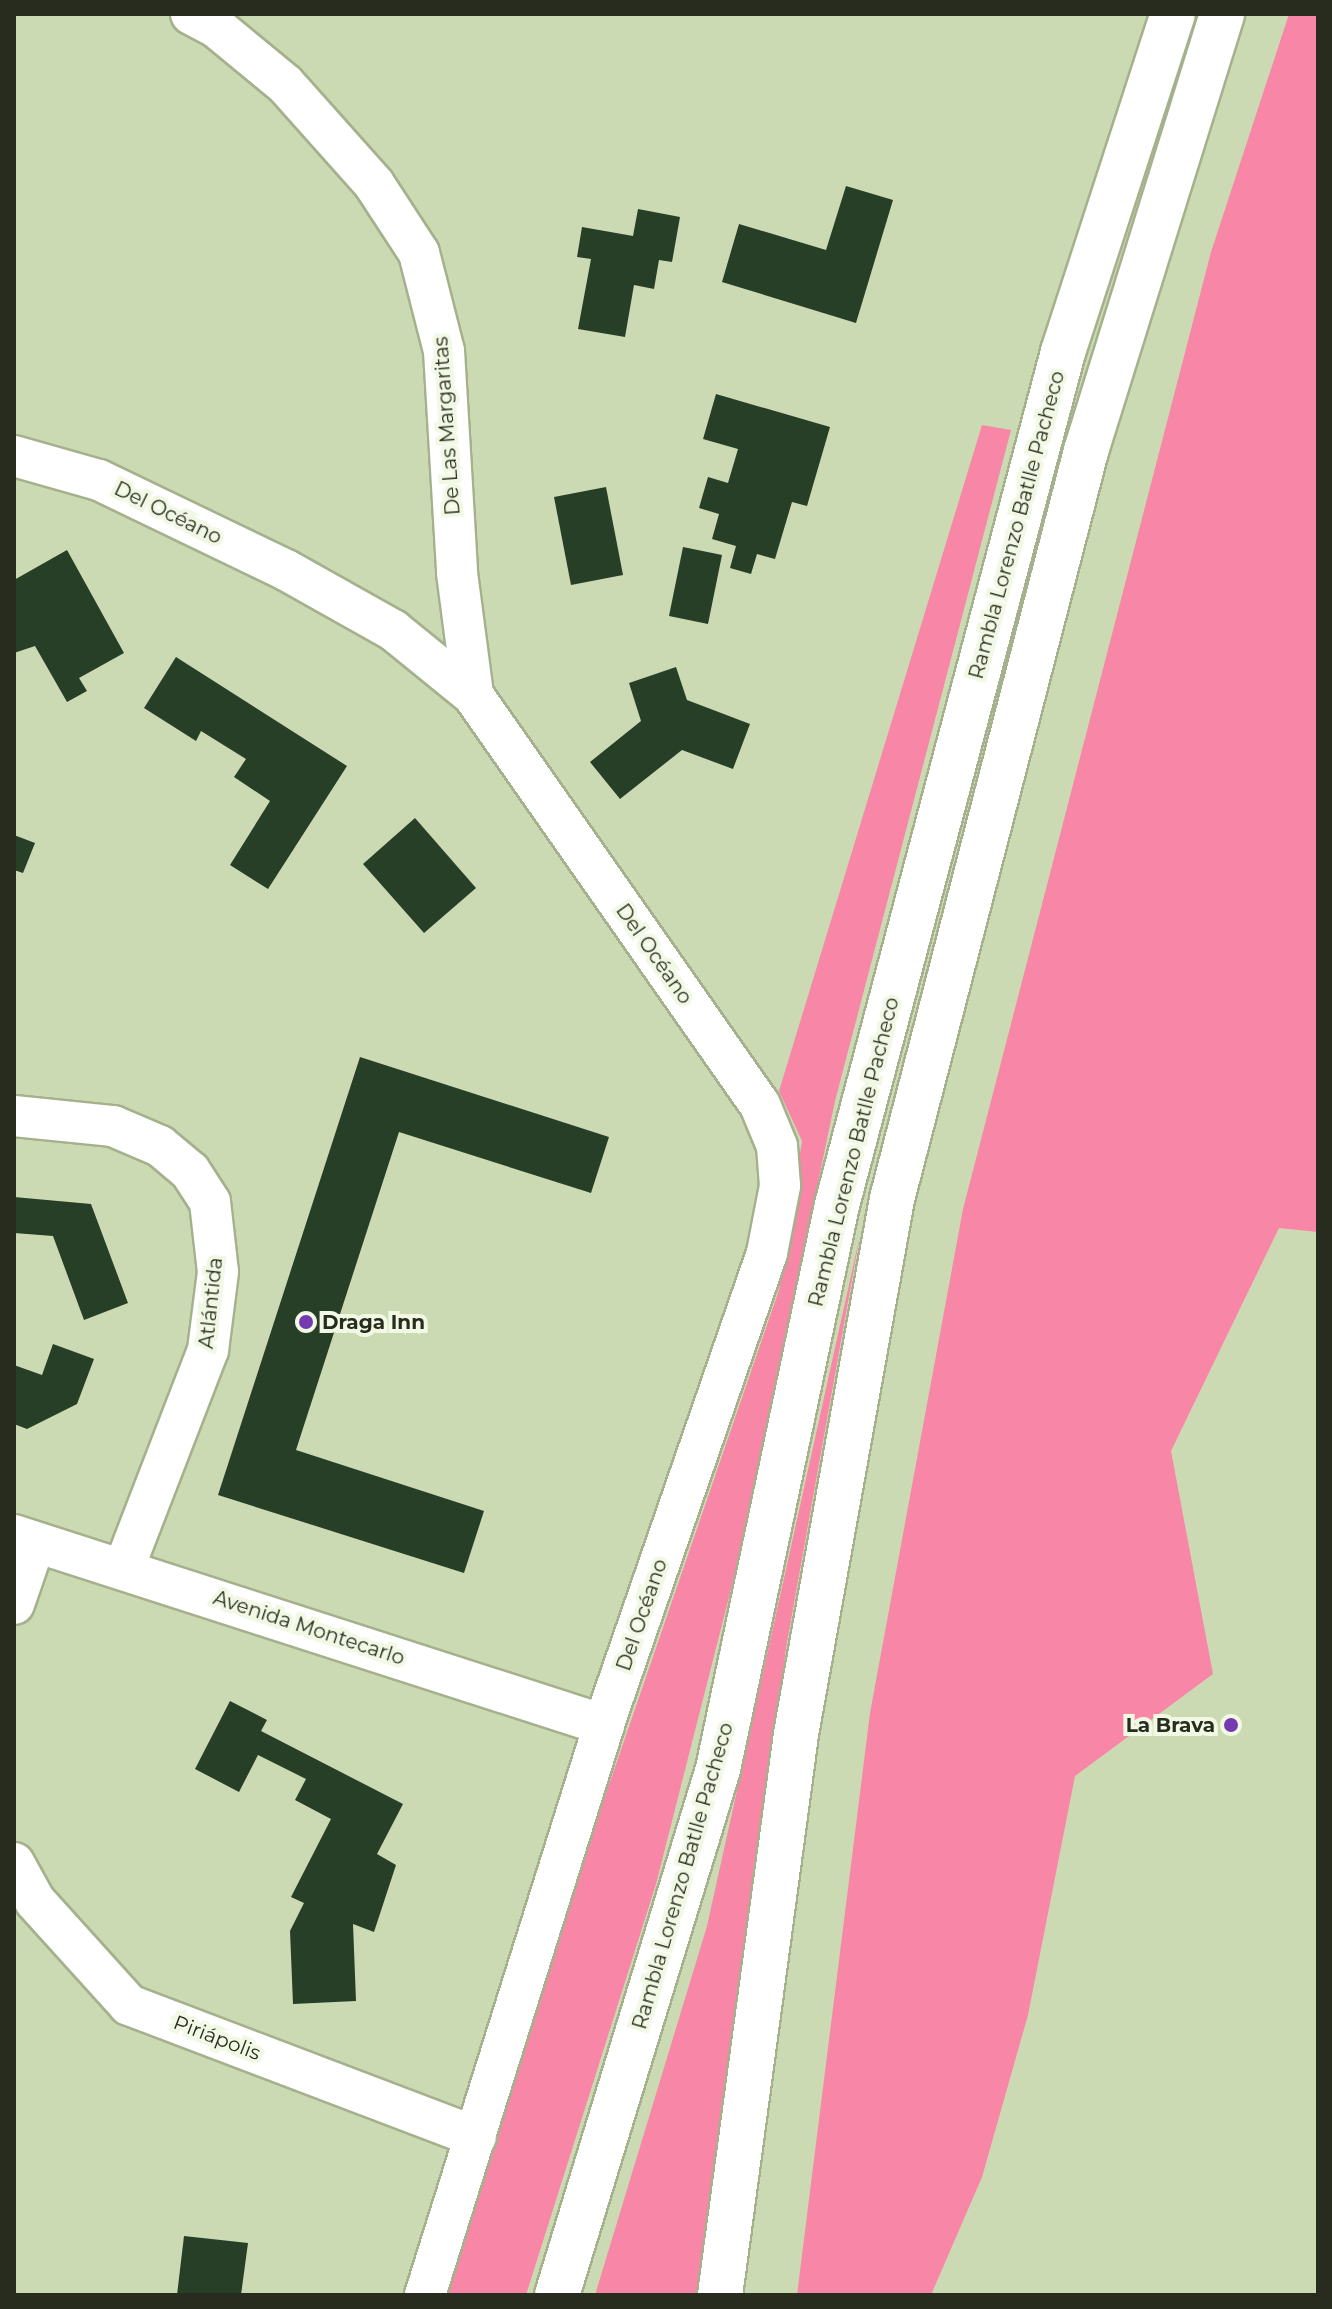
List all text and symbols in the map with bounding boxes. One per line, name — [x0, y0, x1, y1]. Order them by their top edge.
street label: De Las Margaritas — [429, 336, 465, 516]
street label: Rambla Lorenzo Batlle Pacheco — [964, 368, 1070, 682]
street label: Del Océano — [110, 477, 226, 549]
street label: Del Océano — [611, 899, 697, 1009]
street label: Rambla Lorenzo Batlle Pacheco — [804, 995, 904, 1309]
street label: Atlántida — [194, 1256, 228, 1350]
place label: Draga Inn — [322, 1310, 425, 1334]
marker: Draga Inn — [297, 1313, 315, 1331]
street label: Del Océano — [612, 1556, 672, 1674]
street label: Avenida Montecarlo — [210, 1586, 408, 1670]
place label: La Brava — [1126, 1713, 1215, 1737]
marker: La Brava — [1222, 1716, 1240, 1734]
street label: Rambla Lorenzo Batlle Pacheco — [628, 1720, 738, 2032]
street label: Piriápolis — [170, 2010, 264, 2066]

